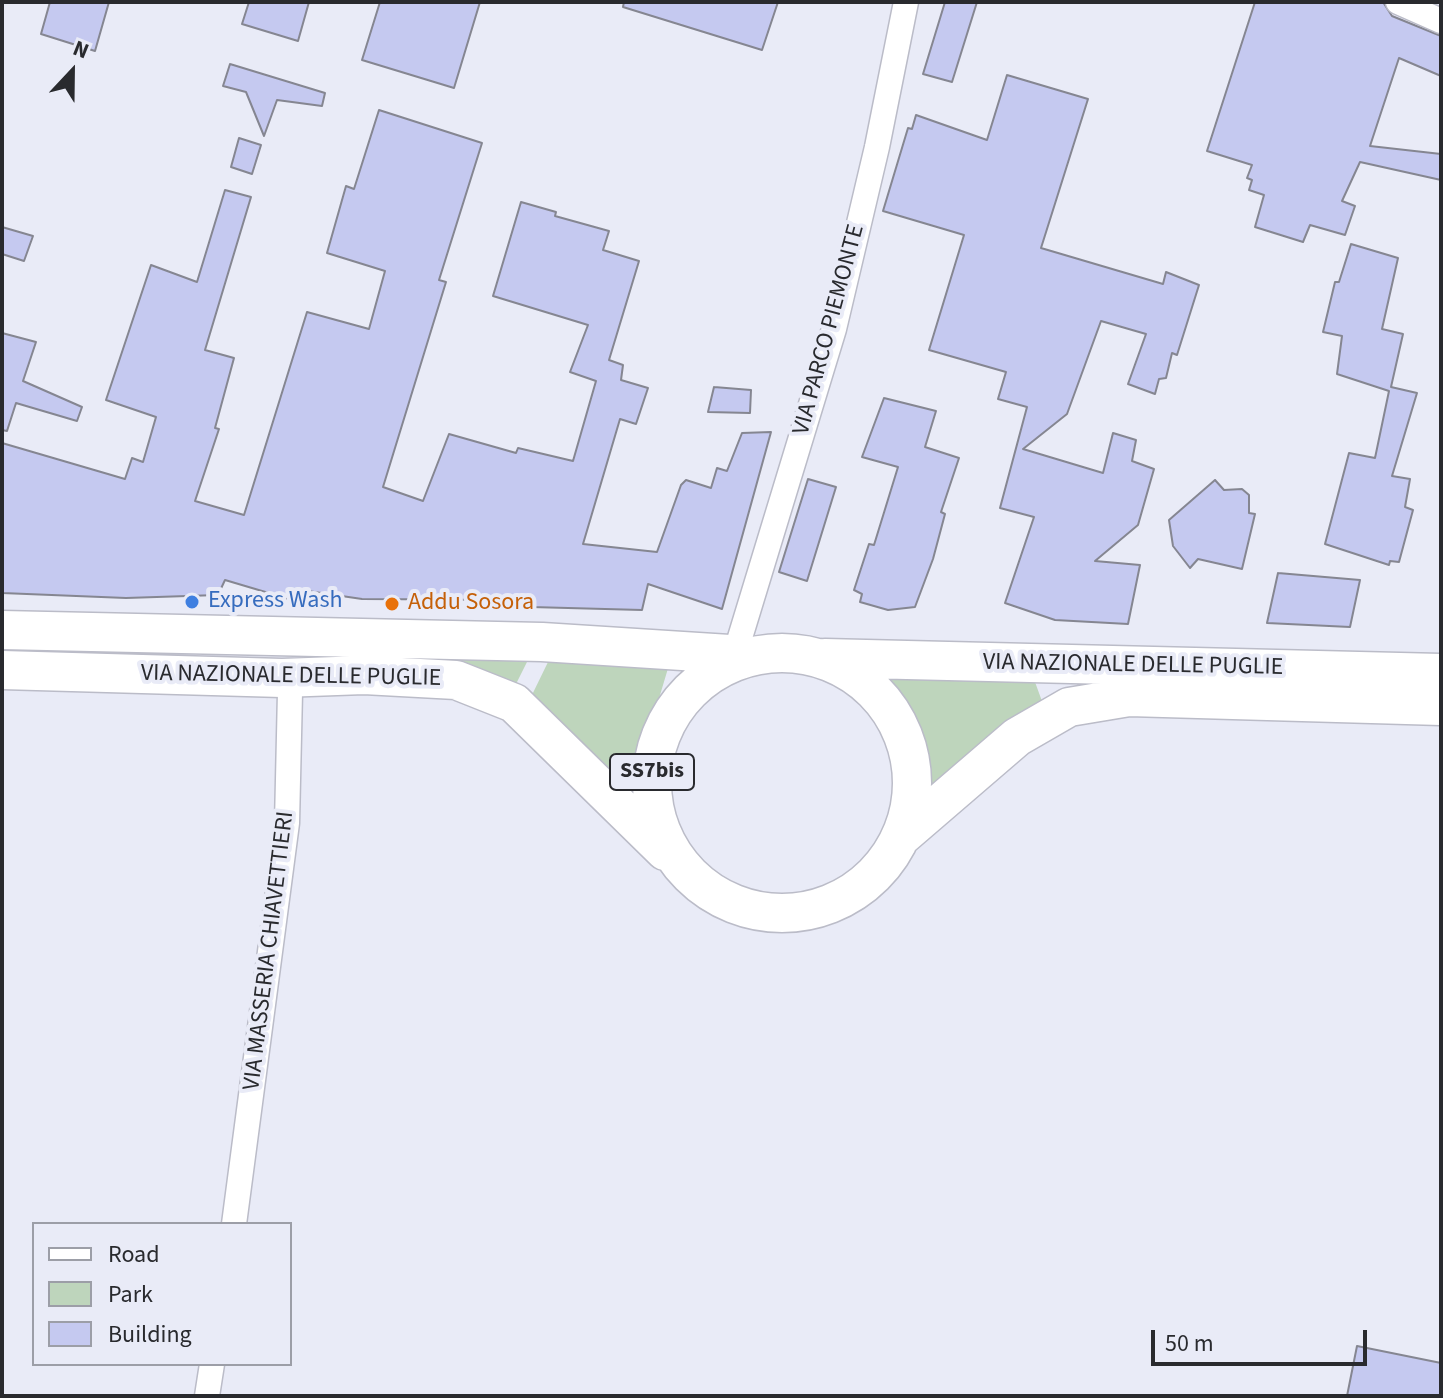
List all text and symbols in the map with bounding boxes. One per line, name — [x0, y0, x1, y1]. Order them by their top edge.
north arrow — [32, 32, 112, 112]
text: N — [68, 32, 94, 67]
street label: VIA PARCO PIEMONTE — [788, 222, 872, 438]
place label: Express Wash — [208, 588, 343, 616]
place label: Addu Sosora — [408, 590, 534, 618]
marker: Express Wash — [183, 593, 201, 611]
marker: Addu Sosora — [383, 595, 401, 613]
street label: VIA NAZIONALE DELLE PUGLIE — [983, 649, 1283, 683]
street label: VIA NAZIONALE DELLE PUGLIE — [141, 660, 441, 694]
road number: SS7bis — [610, 754, 694, 790]
street label: VIA MASSERIA CHIAVETTIERI — [239, 810, 301, 1092]
legend — [32, 1222, 292, 1366]
text: Road — [108, 1237, 160, 1272]
text: Park — [108, 1277, 153, 1312]
scale bar — [1155, 1314, 1371, 1364]
text: Building — [108, 1317, 192, 1352]
text: 50 m — [1165, 1326, 1214, 1361]

